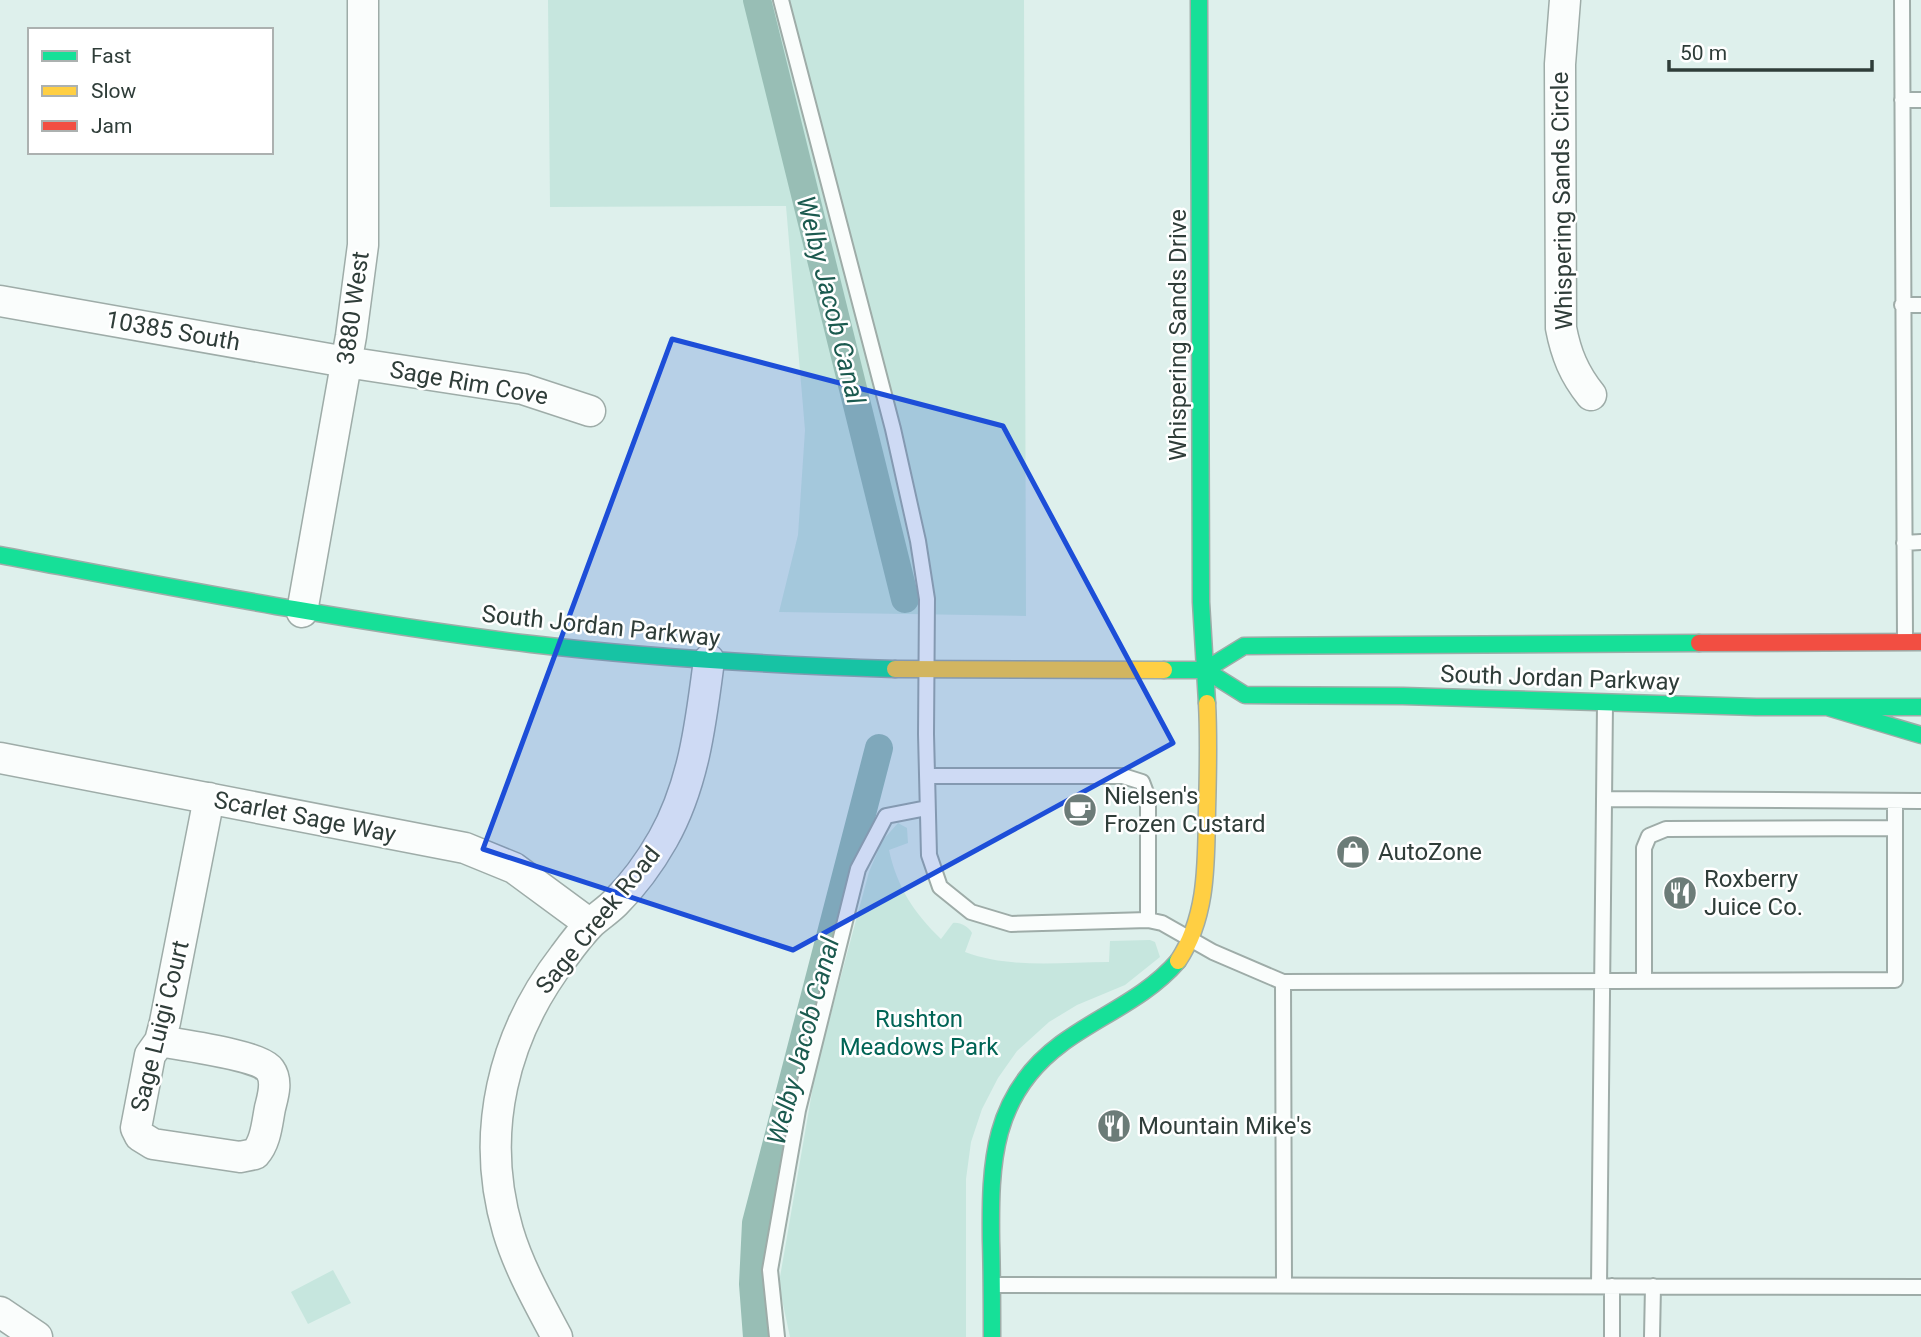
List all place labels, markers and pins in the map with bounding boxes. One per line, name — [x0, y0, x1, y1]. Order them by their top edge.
place label: Nielsen's Frozen Custard — [1104, 782, 1266, 838]
cafe icon: Nielsen's Frozen Custard — [1061, 791, 1099, 829]
shop icon: AutoZone — [1334, 833, 1372, 871]
place label: AutoZone — [1378, 838, 1482, 866]
place label: Roxberry Juice Co. — [1704, 865, 1803, 921]
restaurant icon: Roxberry Juice Co. — [1661, 874, 1699, 912]
restaurant icon: Mountain Mike's — [1095, 1107, 1133, 1145]
place label: Mountain Mike's — [1138, 1112, 1312, 1140]

